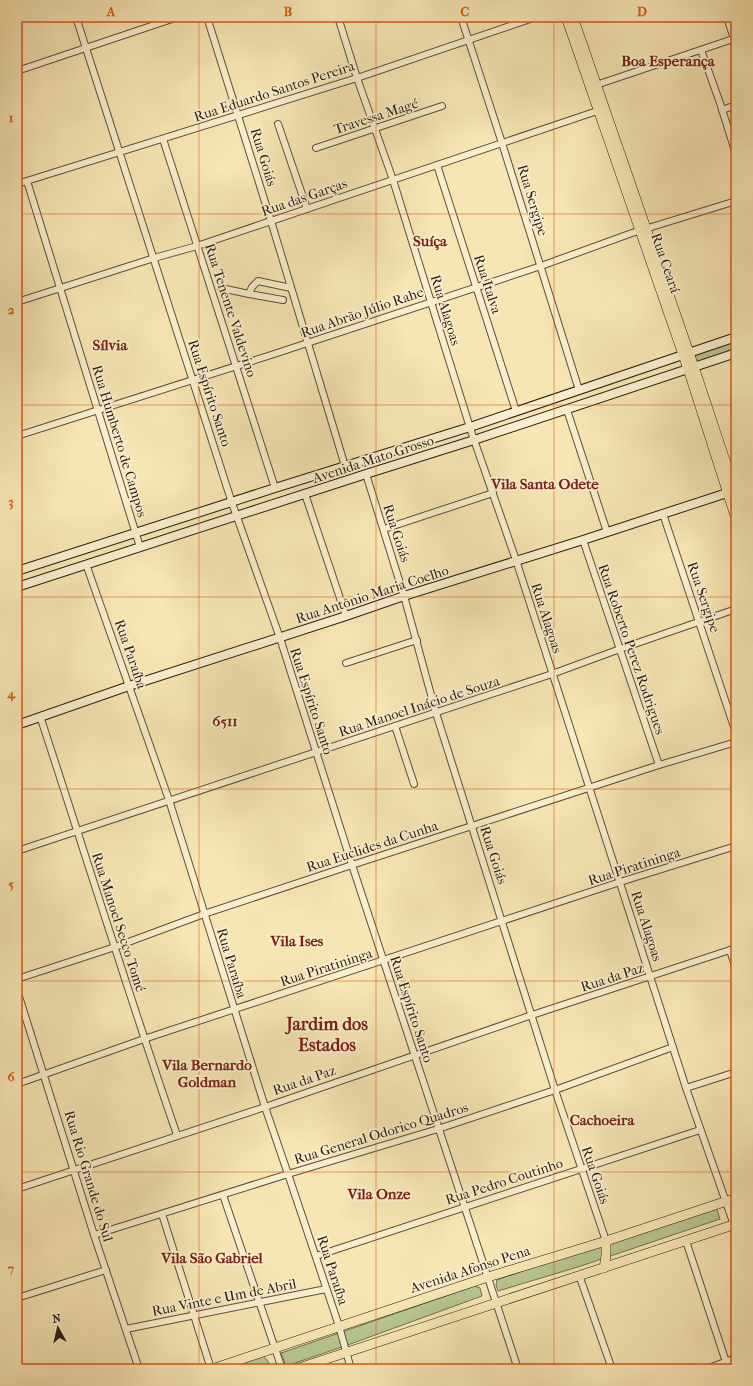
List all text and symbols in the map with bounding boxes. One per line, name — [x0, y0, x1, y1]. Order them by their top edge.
text: A — [106, 4, 116, 19]
text: B — [284, 4, 293, 19]
text: C — [461, 4, 470, 19]
text: D — [637, 4, 647, 19]
district label: Boa Esperança — [621, 52, 716, 71]
street label: Rua Eduardo Santos Pereira — [192, 57, 357, 125]
street label: Travessa Magé — [332, 95, 421, 138]
text: 1 — [9, 110, 14, 125]
street label: Rua Goiás — [247, 126, 280, 188]
street label: Rua Sergipe — [514, 162, 551, 238]
street label: Rua das Garças — [259, 175, 349, 220]
street label: Rua Ceará — [647, 231, 684, 296]
district label: Suíça — [413, 232, 448, 251]
street label: Rua Tenente Valdevino — [201, 241, 260, 379]
street label: Rua Italva — [470, 252, 505, 316]
street label: Rua Alagoas — [427, 273, 464, 348]
street label: Rua Abrão Júlio Rahe — [299, 283, 426, 341]
text: 2 — [8, 302, 15, 317]
district label: Sílvia — [93, 336, 129, 354]
street label: Rua Espírito Santo — [184, 337, 235, 449]
street label: Rua Humberto de Campos — [88, 363, 151, 519]
street label: Avenida Mato Grosso — [309, 432, 436, 487]
district label: Vila Santa Odete — [490, 475, 599, 493]
text: 3 — [8, 494, 14, 510]
street label: Rua Goiás — [379, 502, 414, 564]
street label: Rua Sergipe — [684, 560, 724, 635]
street label: Rua Antônio Maria Coelho — [294, 562, 451, 627]
street label: Rua Roberto Perez Rodrigues — [594, 562, 669, 737]
street label: Rua Alagoas — [527, 581, 566, 655]
street label: Rua Paraíba — [111, 617, 151, 692]
street label: Rua Espírito Santo — [286, 645, 337, 757]
street label: Rua Manoel Inácio de Souza — [337, 672, 502, 741]
text: 4 — [6, 686, 16, 702]
district label: 6511 — [212, 712, 238, 730]
street label: Rua Euclides da Cunha — [304, 817, 441, 876]
street label: Rua Goiás — [476, 824, 511, 886]
street label: Rua Piratininga — [586, 843, 683, 889]
street label: Rua Manoel Secco Tomé — [88, 850, 149, 994]
text: 5 — [8, 877, 14, 892]
street label: Rua Alagoas — [627, 889, 666, 963]
street label: Rua Paraíba — [213, 926, 250, 1001]
district label: Vila Ises — [270, 932, 324, 950]
street label: Rua Piratininga — [278, 944, 375, 990]
street label: Rua Espírito Santo — [386, 953, 437, 1065]
street label: Rua da Paz — [578, 959, 646, 996]
district label: Jardim dos Estados — [284, 1014, 368, 1056]
district label: Vila Bernardo Goldman — [161, 1056, 252, 1091]
street label: Rua da Paz — [270, 1062, 338, 1099]
text: 6 — [7, 1069, 15, 1084]
street label: Rua General Odorico Quadros — [292, 1099, 470, 1168]
street label: Rua Rio Grande do Sul — [60, 1109, 117, 1244]
district label: Cachoeira — [570, 1111, 635, 1129]
street label: Rua Goiás — [578, 1144, 613, 1206]
street label: Rua Pedro Coutinho — [443, 1154, 565, 1208]
district label: Vila Onze — [346, 1185, 411, 1203]
street label: Rua Paraíba — [313, 1233, 352, 1308]
street label: Avenida Afonso Pena — [407, 1242, 533, 1297]
district label: Vila São Gabriel — [160, 1249, 264, 1267]
text: 7 — [7, 1261, 15, 1276]
street label: Rua Vinte e Um de Abril — [150, 1275, 298, 1320]
north arrow — [38, 1308, 78, 1348]
text: N — [52, 1311, 62, 1326]

